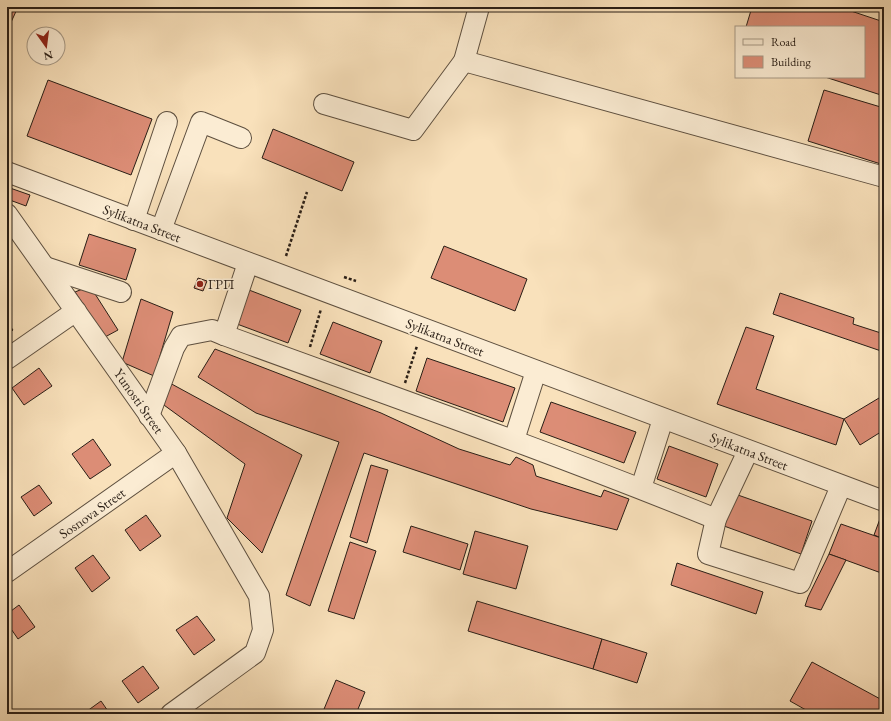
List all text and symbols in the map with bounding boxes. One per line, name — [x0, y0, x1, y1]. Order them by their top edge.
north arrow — [26, 26, 66, 66]
legend — [735, 26, 865, 78]
text: Road — [771, 34, 797, 50]
text: N — [42, 48, 54, 64]
text: Building — [771, 54, 812, 70]
street label: Sylikatna Street — [100, 200, 184, 246]
place label: ГРП — [208, 275, 235, 293]
marker: ГРП — [195, 279, 205, 289]
street label: Sylikatna Street — [403, 314, 487, 360]
street label: Yunosti Street — [110, 365, 168, 438]
street label: Sylikatna Street — [707, 428, 791, 474]
street label: Sosnova Street — [55, 483, 129, 542]

